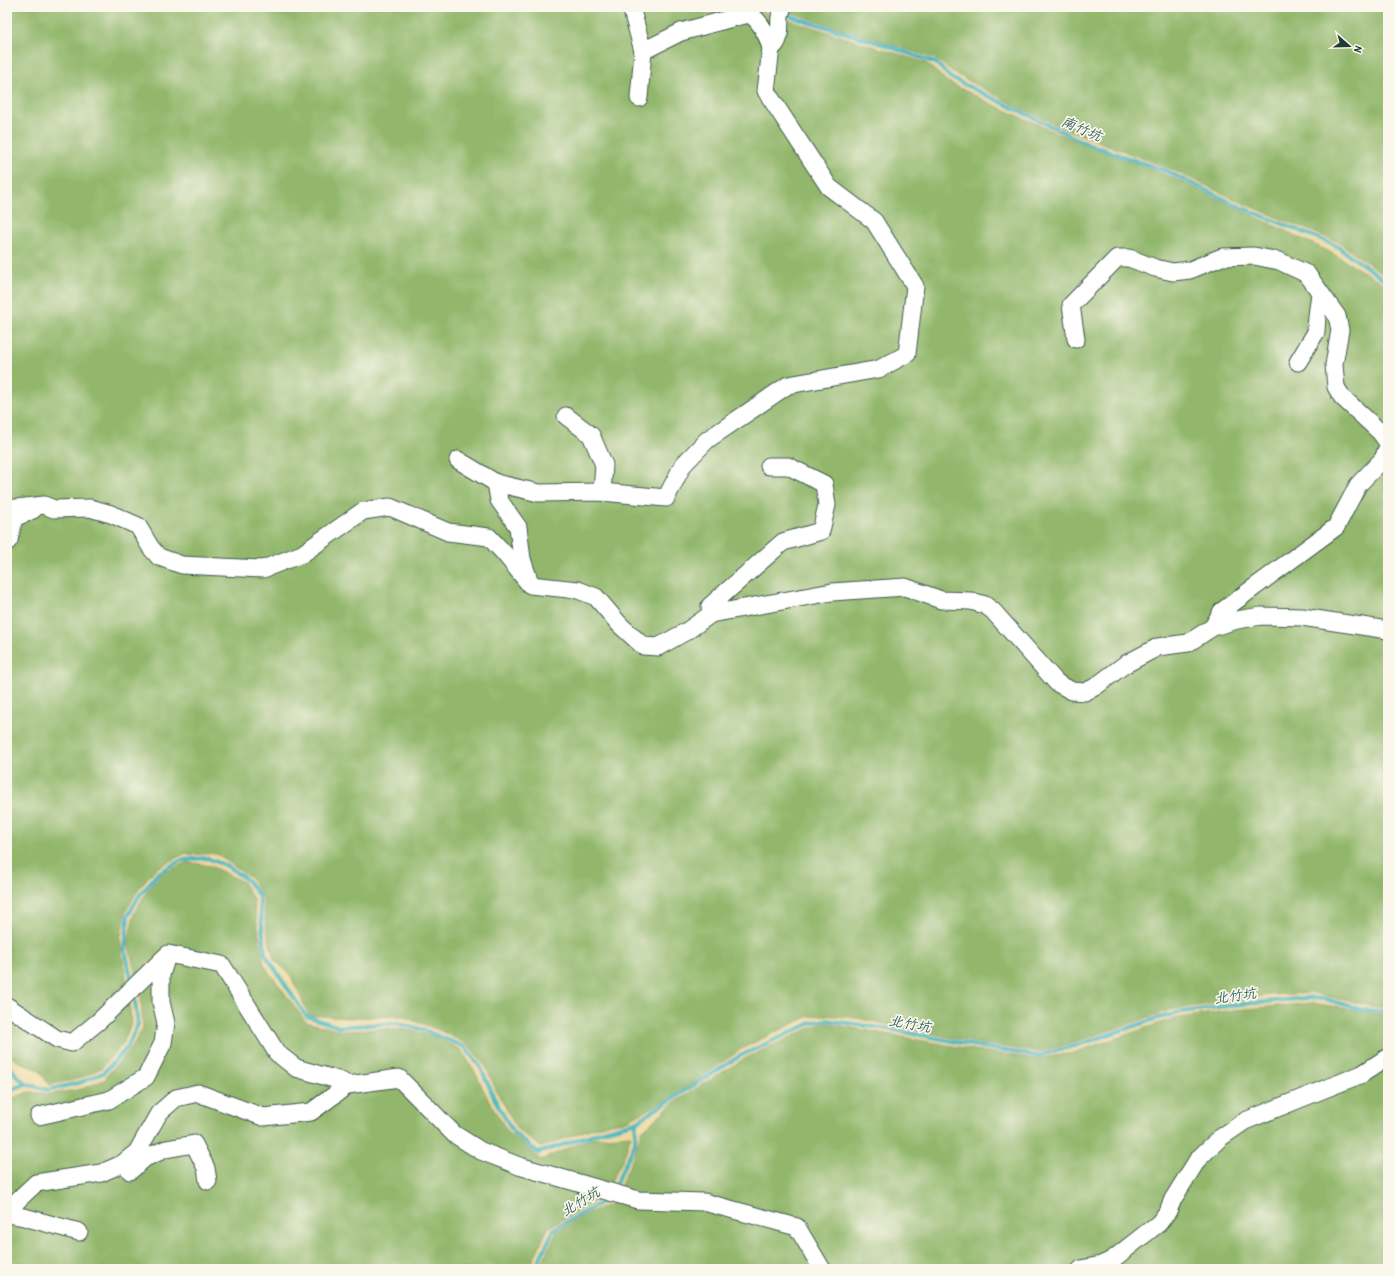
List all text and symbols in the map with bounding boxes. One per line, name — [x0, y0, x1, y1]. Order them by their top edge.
north arrow — [1329, 26, 1369, 66]
text: N — [1351, 44, 1366, 55]
water label: 南竹坑 — [1059, 111, 1107, 146]
water label: 北竹坑 — [1213, 982, 1259, 1007]
water label: 北竹坑 — [888, 1010, 934, 1036]
water label: 北竹坑 — [557, 1181, 605, 1220]

